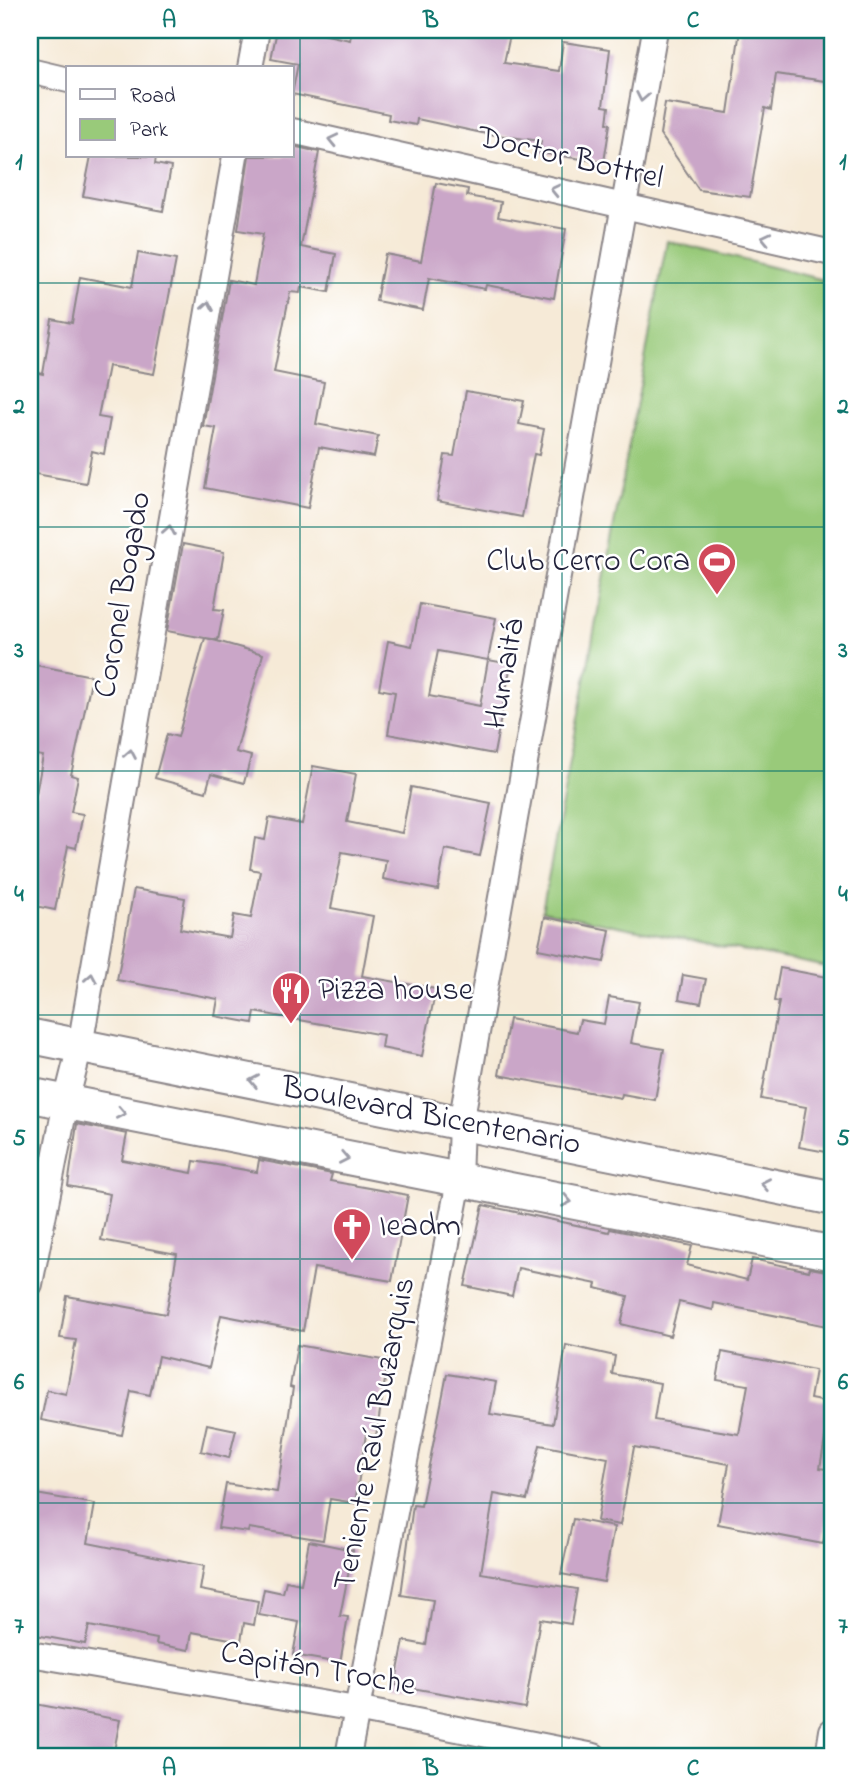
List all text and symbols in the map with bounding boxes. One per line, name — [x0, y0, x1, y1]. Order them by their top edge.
text: A — [162, 5, 176, 38]
text: B — [422, 5, 439, 38]
text: C — [687, 5, 700, 38]
legend — [66, 66, 294, 158]
text: Road — [130, 82, 176, 112]
one-way arrow — [635, 91, 650, 103]
street label: Doctor Bottrel — [472, 115, 667, 203]
text: Park — [130, 116, 169, 146]
one-way arrow — [327, 134, 339, 148]
text: 1 — [15, 147, 23, 180]
text: 1 — [839, 147, 847, 180]
one-way arrow — [549, 184, 561, 198]
one-way arrow — [760, 231, 772, 246]
one-way arrow — [200, 300, 215, 312]
text: 2 — [12, 391, 25, 424]
text: 2 — [836, 391, 849, 424]
street label: Coronel Bogado — [83, 488, 165, 702]
one-way arrow — [161, 524, 176, 536]
place label: Club Cerro Cora — [486, 539, 690, 586]
sports icon: Club Cerro Cora — [696, 541, 738, 596]
street label: Humaitá — [473, 615, 539, 733]
text: 3 — [13, 635, 24, 668]
text: 3 — [837, 635, 848, 668]
one-way arrow — [122, 748, 137, 760]
text: 4 — [14, 879, 24, 912]
text: 4 — [838, 879, 848, 912]
place label: Pizza house — [318, 968, 474, 1015]
restaurant icon: Pizza house — [270, 970, 312, 1025]
one-way arrow — [83, 973, 98, 984]
street label: Boulevard Bicentenario — [276, 1065, 585, 1169]
one-way arrow — [248, 1074, 260, 1089]
one-way arrow — [115, 1104, 127, 1119]
text: 5 — [12, 1123, 26, 1156]
text: 5 — [836, 1123, 850, 1156]
one-way arrow — [338, 1149, 350, 1164]
one-way arrow — [759, 1178, 771, 1193]
one-way arrow — [561, 1193, 573, 1208]
place label: Ieadm — [379, 1204, 461, 1251]
church icon: Ieadm — [331, 1206, 373, 1261]
street label: Teniente Raúl Buzarquis — [323, 1273, 429, 1595]
text: 6 — [14, 1367, 25, 1400]
text: 6 — [838, 1367, 849, 1400]
text: 7 — [14, 1611, 24, 1644]
text: 7 — [838, 1611, 848, 1644]
street label: Capitán Troche — [217, 1630, 420, 1710]
text: A — [162, 1753, 176, 1786]
text: B — [422, 1753, 439, 1786]
text: C — [687, 1753, 700, 1786]

